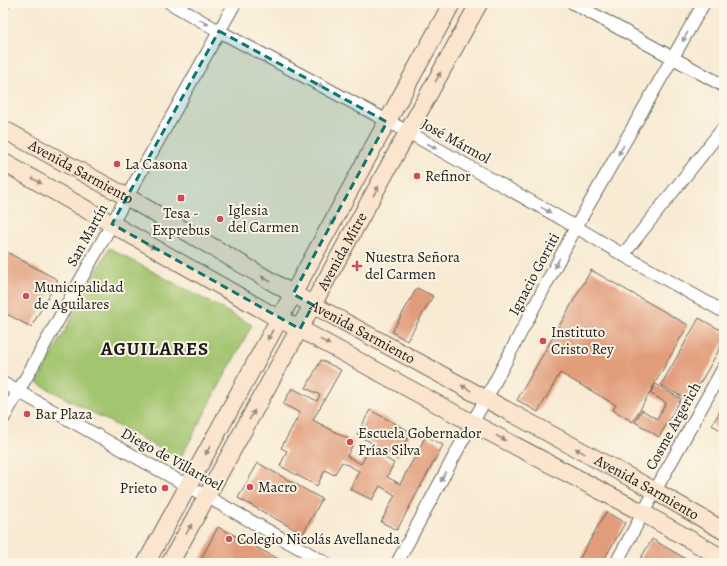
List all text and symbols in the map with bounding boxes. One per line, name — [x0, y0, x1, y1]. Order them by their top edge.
one-way arrow — [198, 19, 210, 26]
one-way arrow — [682, 31, 689, 43]
one-way arrow — [435, 71, 442, 83]
one-way arrow — [312, 81, 324, 88]
street label: José Mármol — [418, 114, 495, 168]
street label: Avenida Sarmiento — [24, 134, 137, 209]
one-way arrow — [426, 143, 438, 150]
one-way arrow — [617, 144, 624, 156]
place label: La Casona — [125, 154, 188, 174]
marker: La Casona — [112, 159, 122, 169]
place label: Refinor — [425, 166, 471, 186]
marker: Refinor — [412, 171, 422, 181]
one-way arrow — [31, 178, 43, 185]
one-way arrow — [372, 185, 379, 197]
marker: Tesa - Exprebus — [176, 193, 186, 203]
street label: San Martín — [62, 200, 112, 270]
place label: Iglesia del Carmen — [228, 200, 299, 237]
place label: Tesa - Exprebus — [152, 203, 210, 240]
one-way arrow — [540, 206, 552, 213]
street label: Avenida Mitre — [312, 208, 372, 295]
marker: Iglesia del Carmen — [215, 214, 225, 224]
one-way arrow — [329, 216, 336, 227]
street label: Ignacio Gorriti — [504, 229, 564, 319]
one-way arrow — [144, 242, 156, 249]
place label: Nuestra Señora del Carmen — [365, 247, 460, 284]
one-way arrow — [554, 257, 560, 269]
marker: Nuestra Señora del Carmen — [352, 261, 362, 271]
one-way arrow — [260, 275, 272, 282]
place label: Municipalidad de Aguilares — [34, 277, 124, 314]
marker: Municipalidad de Aguilares — [21, 291, 31, 301]
street label: Avenida Sarmiento — [306, 295, 419, 369]
place label: Instituto Cristo Rey — [551, 322, 614, 359]
one-way arrow — [267, 330, 274, 341]
district label: AGUILARES — [100, 336, 209, 362]
marker: Instituto Cristo Rey — [538, 336, 548, 346]
one-way arrow — [319, 339, 331, 346]
street label: Cosme Argerich — [641, 378, 705, 474]
one-way arrow — [460, 385, 472, 392]
place label: Bar Plaza — [35, 404, 92, 424]
marker: Bar Plaza — [22, 409, 32, 419]
one-way arrow — [249, 409, 255, 421]
street label: Diego de Villarroel — [118, 423, 227, 495]
place label: Escuela Gobernador Frías Silva — [358, 423, 482, 460]
one-way arrow — [495, 434, 506, 441]
marker: Escuela Gobernador Frías Silva — [345, 437, 355, 447]
one-way arrow — [205, 444, 211, 455]
one-way arrow — [574, 447, 586, 454]
street label: Avenida Sarmiento — [590, 450, 703, 524]
one-way arrow — [440, 471, 447, 483]
place label: Macro — [258, 477, 297, 497]
place label: Prieto — [120, 478, 157, 498]
marker: Macro — [245, 482, 255, 492]
marker: Prieto — [160, 483, 170, 493]
one-way arrow — [186, 523, 193, 535]
place label: Colegio Nicolás Avellaneda — [237, 529, 400, 549]
marker: Colegio Nicolás Avellaneda — [224, 534, 234, 544]

